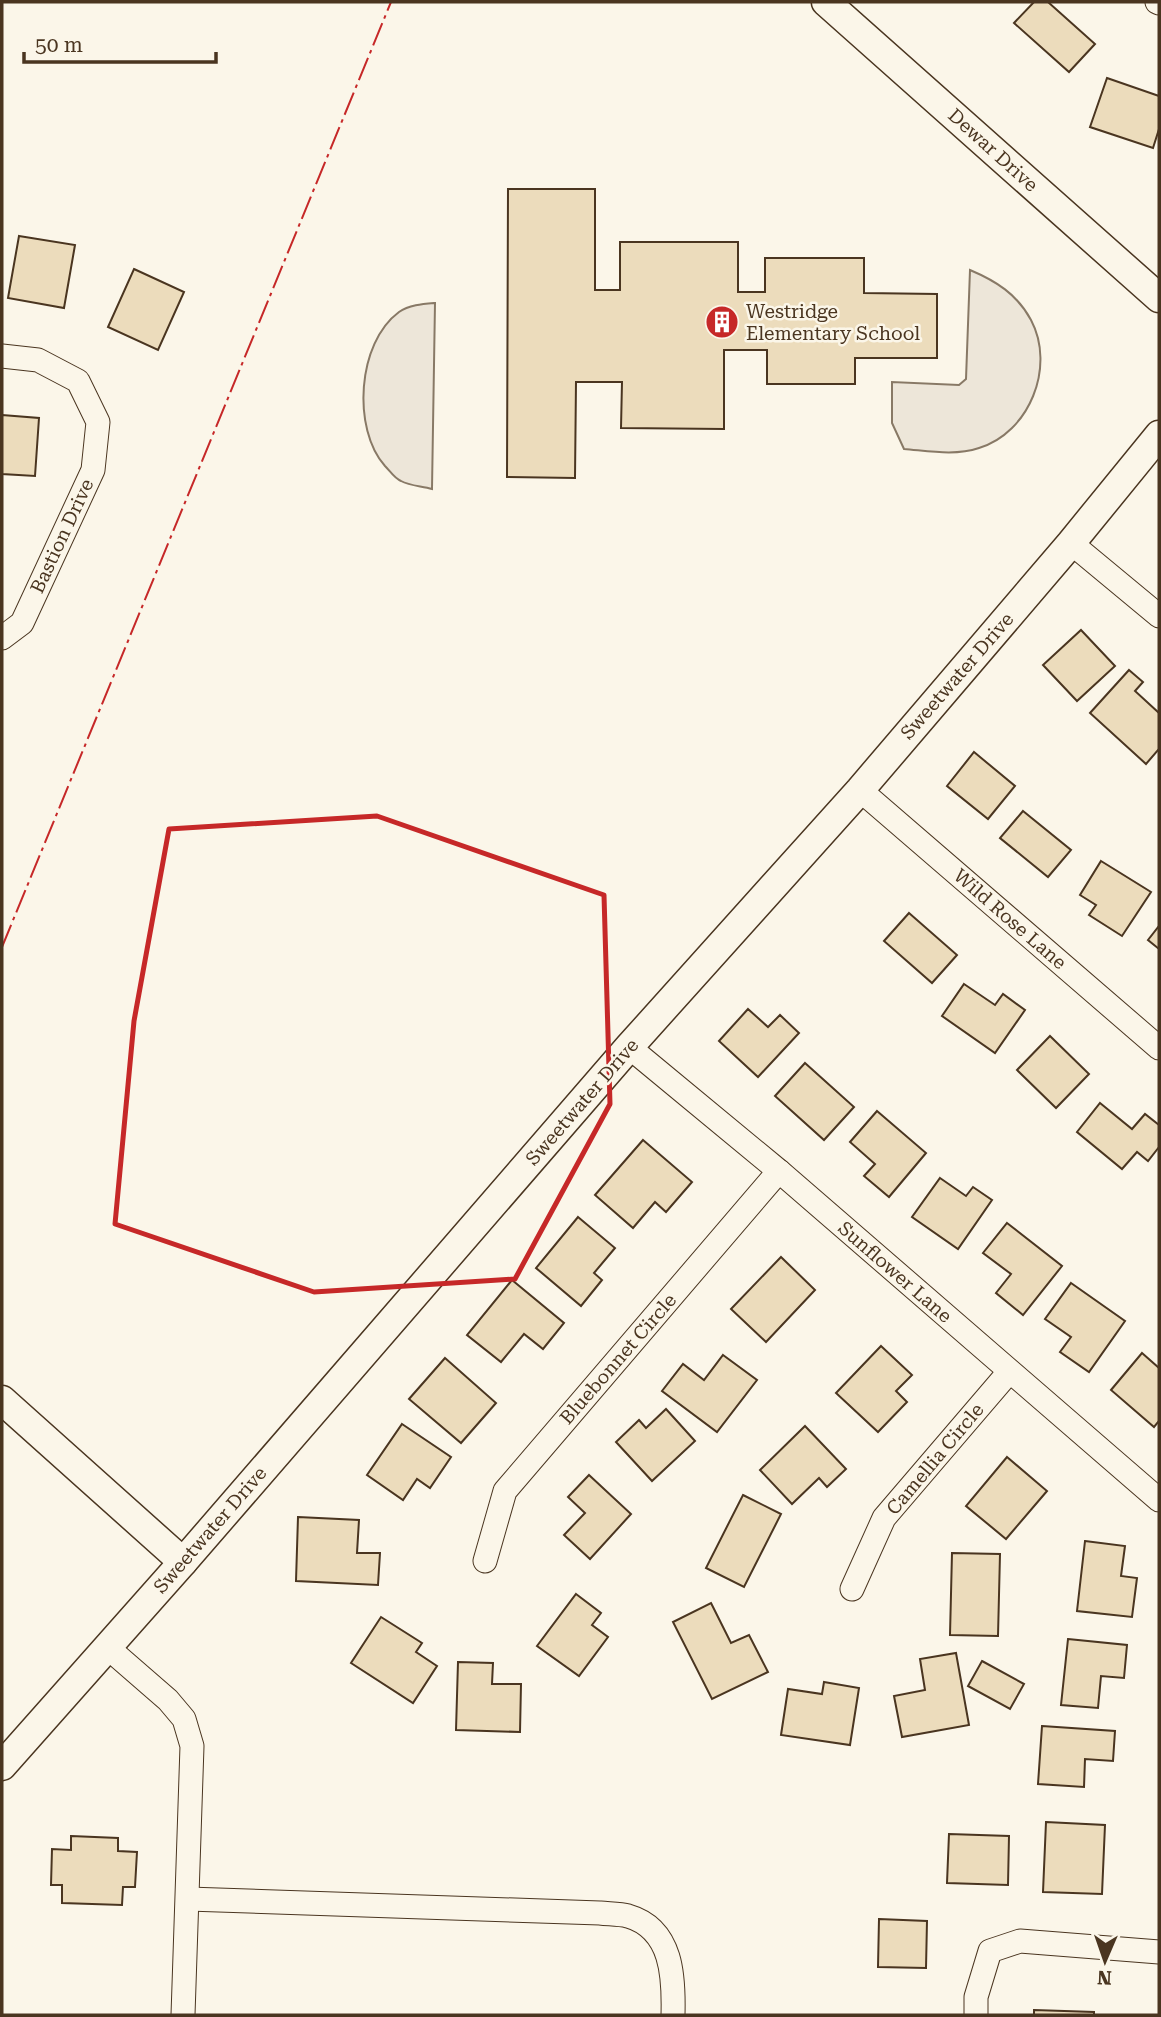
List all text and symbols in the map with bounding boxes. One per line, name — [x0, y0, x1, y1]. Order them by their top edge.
scale bar — [24, 21, 217, 65]
text: 50 m — [35, 33, 83, 57]
street label: Dewar Drive — [943, 104, 1043, 196]
place label: Westridge Elementary School — [746, 300, 920, 345]
building icon: Westridge Elementary School — [703, 303, 741, 341]
street label: Bastion Drive — [25, 475, 99, 597]
street label: Sweetwater Drive — [896, 608, 1018, 744]
street label: Wild Rose Lane — [949, 864, 1071, 974]
street label: Sweetwater Drive — [521, 1034, 643, 1170]
street label: Sunflower Lane — [833, 1216, 957, 1328]
street label: Bluebonnet Circle — [555, 1289, 681, 1429]
street label: Camellia Circle — [882, 1398, 988, 1520]
street label: Sweetwater Drive — [149, 1462, 271, 1598]
north arrow — [1070, 1926, 1140, 1996]
text: N — [1096, 1966, 1112, 1989]

